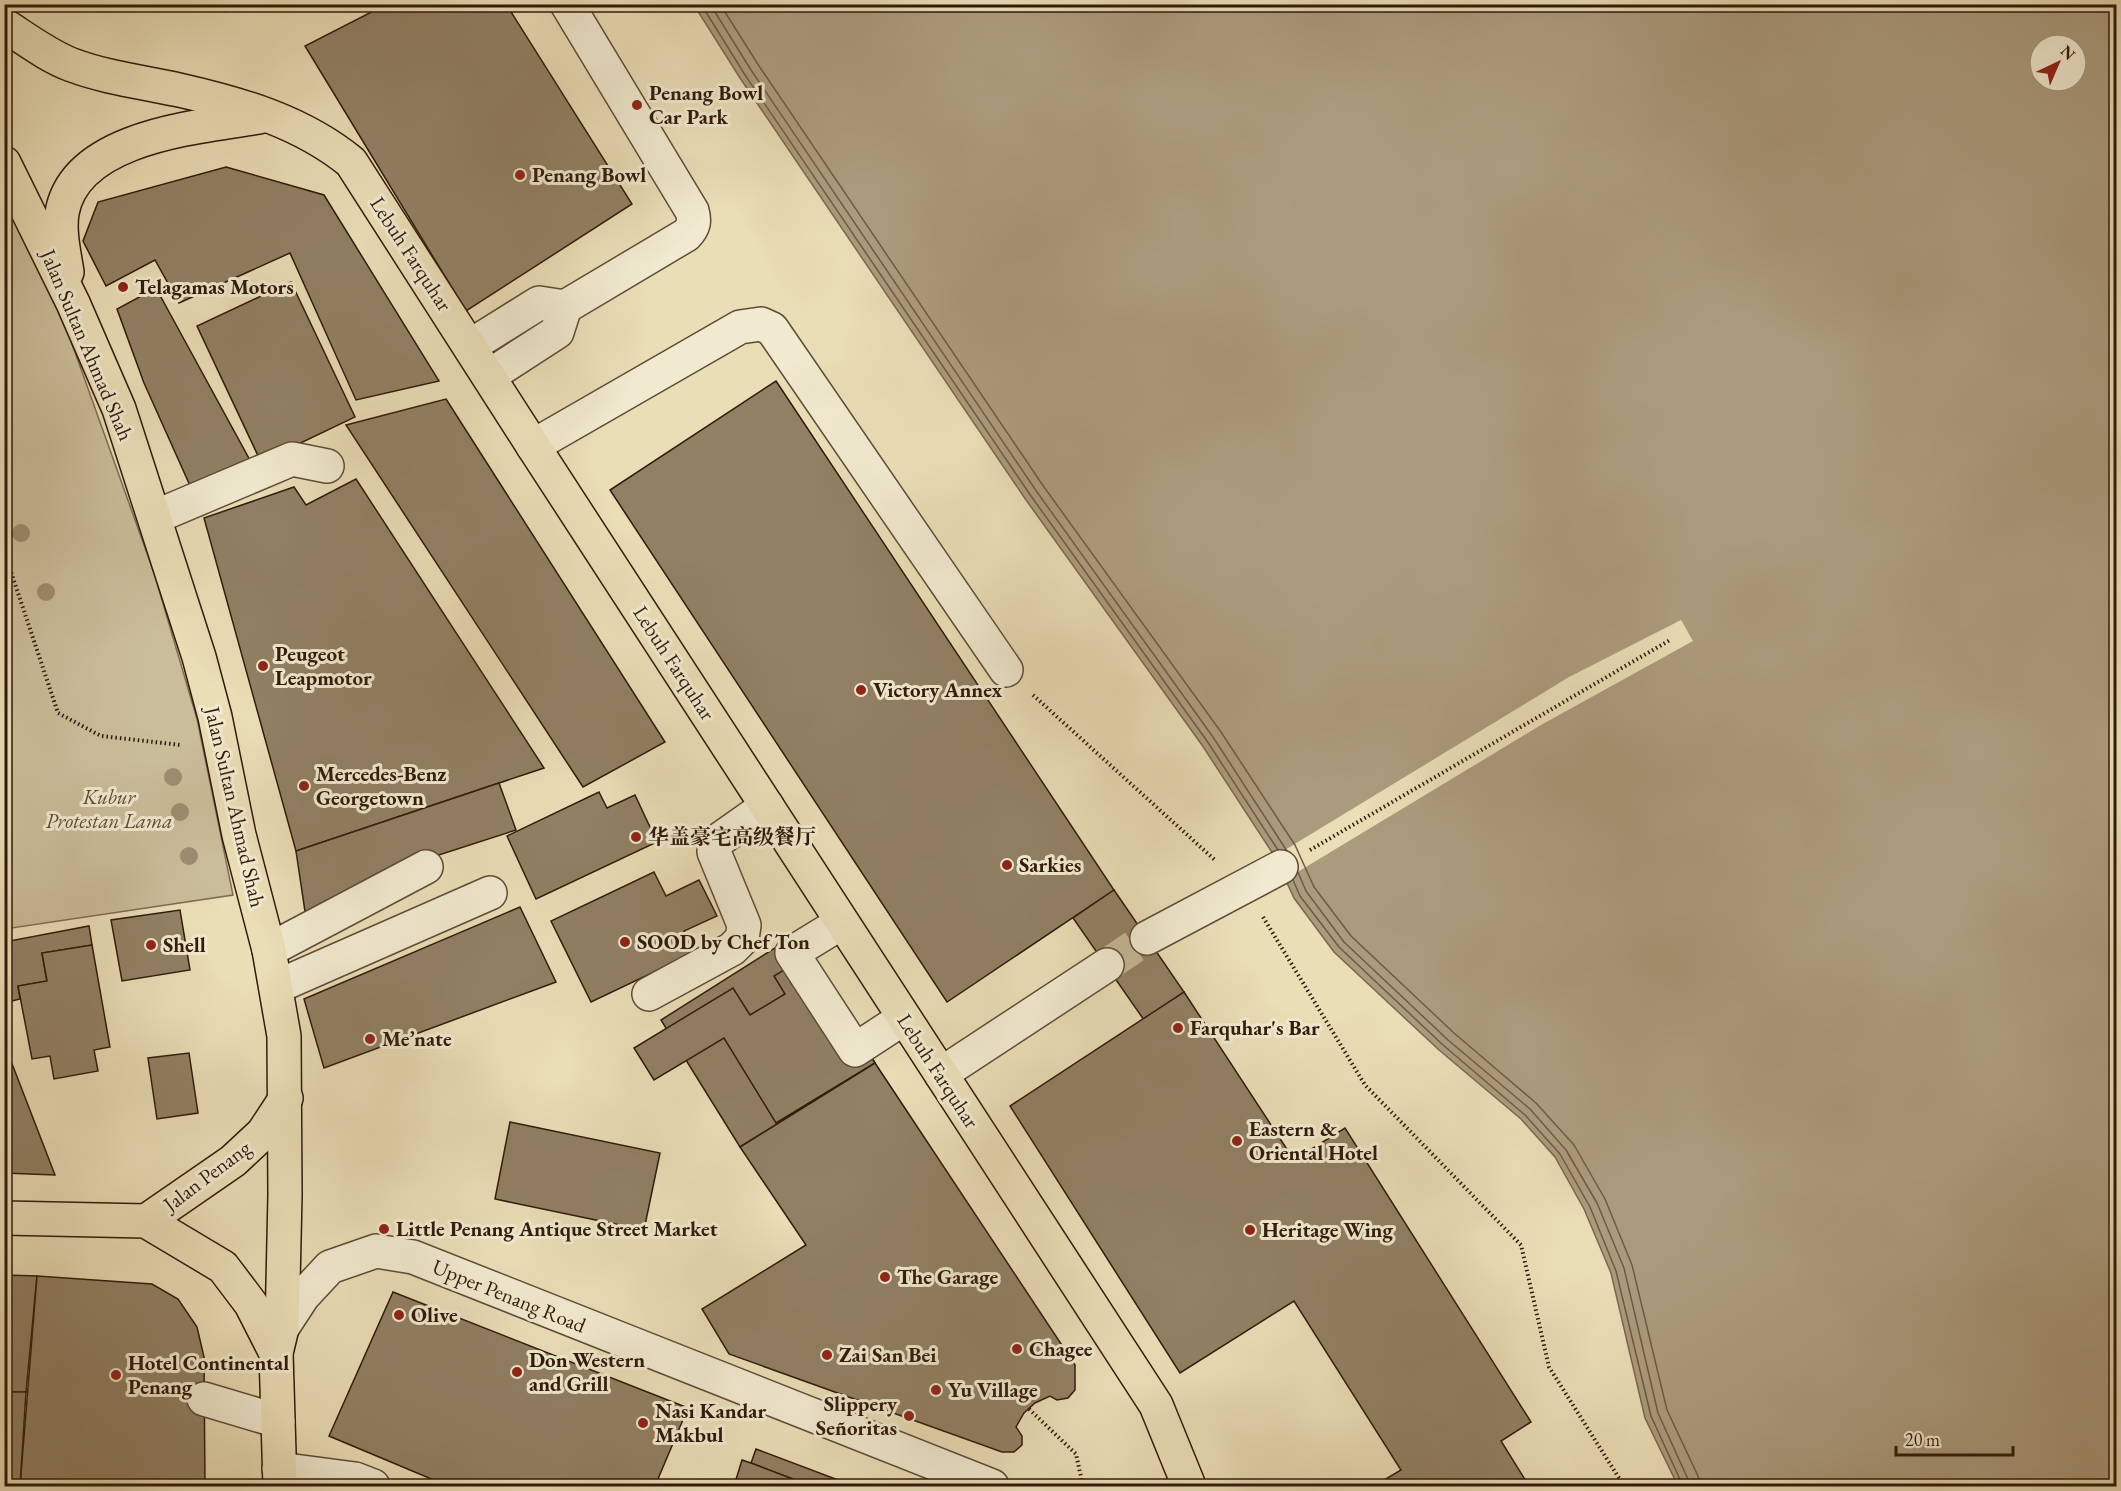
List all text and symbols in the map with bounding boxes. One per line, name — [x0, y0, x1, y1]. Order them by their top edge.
north arrow — [2028, 33, 2088, 93]
text: N — [2056, 41, 2080, 65]
place label: Penang Bowl Car Park — [649, 79, 763, 130]
marker: Penang Bowl Car Park — [630, 98, 644, 112]
place label: Penang Bowl — [532, 161, 646, 188]
marker: Penang Bowl — [513, 168, 527, 182]
street label: Lebuh Farquhar — [364, 191, 458, 316]
street label: Jalan Sultan Ahmad Shah — [34, 243, 140, 445]
place label: Telagamas Motors — [135, 273, 294, 300]
marker: Telagamas Motors — [116, 280, 130, 294]
street label: Lebuh Farquhar — [627, 600, 721, 725]
place label: Peugeot Leapmotor — [275, 640, 372, 691]
marker: Peugeot Leapmotor — [256, 659, 270, 673]
place label: Victory Annex — [873, 676, 1003, 703]
marker: Victory Annex — [854, 683, 868, 697]
street label: Jalan Sultan Ahmad Shah — [199, 702, 272, 910]
place label: Mercedes-Benz Georgetown — [316, 760, 447, 811]
marker: Mercedes-Benz Georgetown — [297, 779, 311, 793]
park label: Kubur Protestan Lama — [45, 783, 173, 834]
place label: 华盖豪宅高级餐厅 — [648, 823, 816, 850]
marker: 华盖豪宅高级餐厅 — [629, 830, 643, 844]
place label: Sarkies — [1019, 851, 1081, 878]
marker: Sarkies — [1000, 858, 1014, 872]
place label: SOOD by Chef Ton — [637, 928, 810, 955]
place label: Shell — [163, 931, 206, 958]
marker: SOOD by Chef Ton — [618, 935, 632, 949]
marker: Shell — [144, 938, 158, 952]
street label: Lebuh Farquhar — [891, 1008, 985, 1133]
place label: Farquhar's Bar — [1190, 1014, 1320, 1041]
marker: Farquhar's Bar — [1171, 1021, 1185, 1035]
place label: Me’nate — [382, 1025, 452, 1052]
marker: Me’nate — [363, 1032, 377, 1046]
place label: Eastern & Oriental Hotel — [1249, 1115, 1378, 1166]
street label: Jalan Penang — [156, 1133, 256, 1218]
marker: Eastern & Oriental Hotel — [1230, 1134, 1244, 1148]
place label: Little Penang Antique Street Market — [396, 1215, 718, 1242]
place label: Heritage Wing — [1262, 1216, 1394, 1243]
marker: Little Penang Antique Street Market — [377, 1222, 391, 1236]
marker: Heritage Wing — [1243, 1223, 1257, 1237]
street label: Upper Penang Road — [428, 1252, 590, 1339]
place label: The Garage — [897, 1263, 999, 1290]
marker: The Garage — [878, 1270, 892, 1284]
place label: Olive — [411, 1301, 458, 1328]
marker: Olive — [392, 1308, 406, 1322]
place label: Chagee — [1029, 1335, 1093, 1362]
place label: Zai San Bei — [839, 1341, 936, 1368]
marker: Chagee — [1010, 1342, 1024, 1356]
place label: Don Western and Grill — [529, 1346, 645, 1397]
marker: Zai San Bei — [820, 1348, 834, 1362]
place label: Hotel Continental Penang — [128, 1349, 289, 1400]
marker: Don Western and Grill — [510, 1365, 524, 1379]
marker: Hotel Continental Penang — [109, 1368, 123, 1382]
place label: Yu Village — [948, 1376, 1038, 1403]
marker: Yu Village — [929, 1383, 943, 1397]
place label: Slippery Señoritas — [816, 1390, 898, 1441]
place label: Nasi Kandar Makbul — [655, 1397, 766, 1448]
marker: Slippery Señoritas — [902, 1409, 916, 1423]
marker: Nasi Kandar Makbul — [636, 1416, 650, 1430]
scale bar — [1896, 1419, 2013, 1457]
text: 20 m — [1905, 1428, 1940, 1451]

